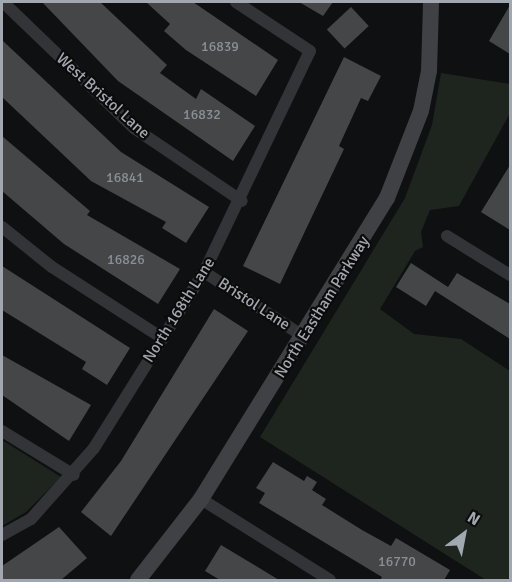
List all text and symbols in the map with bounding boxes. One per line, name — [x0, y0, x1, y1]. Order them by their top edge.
house number: 16839 — [201, 39, 239, 55]
street label: West Bristol Lane — [52, 49, 154, 143]
house number: 16832 — [183, 107, 221, 123]
house number: 16841 — [106, 170, 144, 186]
street label: North Eastham Parkway — [271, 233, 373, 381]
house number: 16826 — [107, 252, 145, 268]
street label: North 168th Lane — [139, 254, 219, 366]
street label: Bristol Lane — [214, 274, 294, 334]
north arrow — [434, 504, 494, 564]
text: N — [464, 507, 484, 530]
house number: 16770 — [378, 554, 416, 570]

